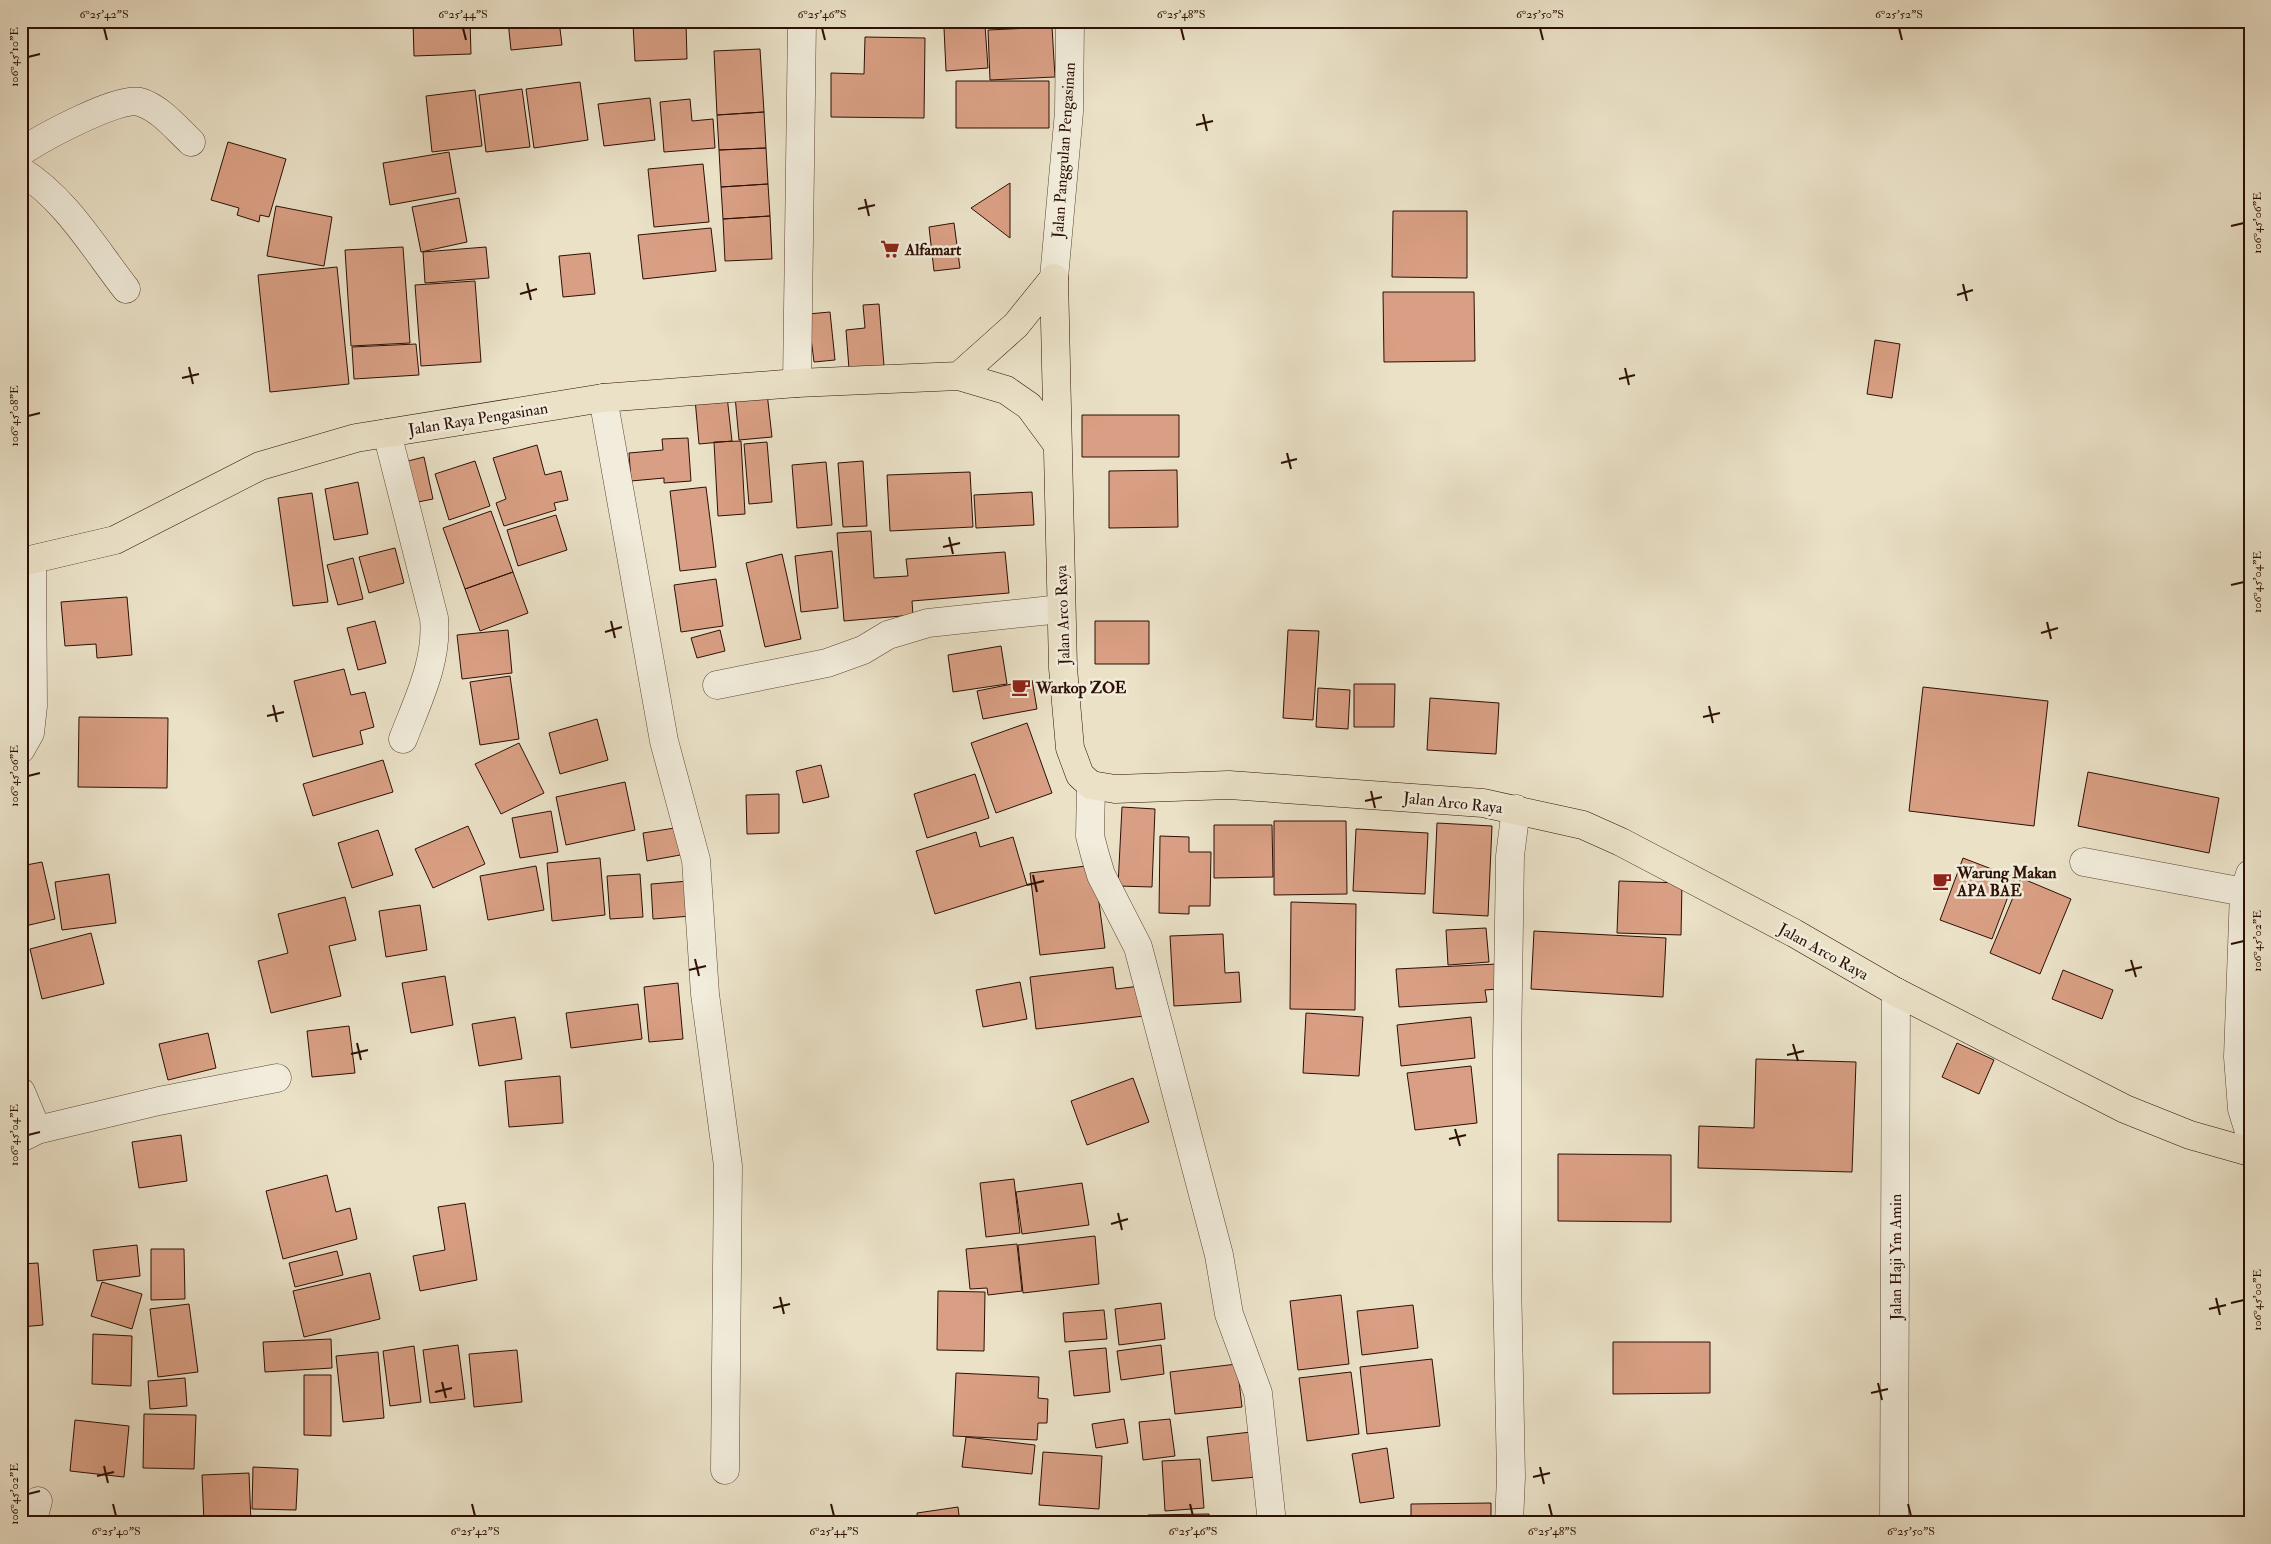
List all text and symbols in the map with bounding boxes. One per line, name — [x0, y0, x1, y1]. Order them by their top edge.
text: 6°25'42"S — [79, 7, 129, 22]
text: 6°25'44"S — [438, 7, 488, 22]
text: 6°25'46"S — [797, 7, 847, 22]
text: 6°25'48"S — [1157, 7, 1205, 22]
text: 6°25'50"S — [1516, 7, 1564, 22]
text: 6°25'52"S — [1875, 7, 1923, 22]
text: 106°45'10"E — [7, 27, 22, 87]
street label: Jalan Panggulan Pengasinan — [1048, 61, 1081, 240]
text: 106°45'06"E — [2250, 192, 2265, 254]
supermarket icon: Alfamart — [879, 238, 901, 260]
place label: Alfamart — [904, 240, 962, 260]
text: 106°45'08"E — [7, 385, 22, 447]
street label: Jalan Raya Pengasinan — [406, 398, 549, 441]
text: 106°45'04"E — [2250, 551, 2265, 613]
street label: Jalan Arco Raya — [1051, 564, 1076, 666]
cafe icon: Warkop ZOE — [1010, 676, 1032, 698]
place label: Warkop ZOE — [1035, 678, 1127, 699]
text: 106°45'06"E — [7, 745, 22, 807]
street label: Jalan Arco Raya — [1401, 788, 1504, 819]
place label: Warung Makan APA BAE — [1956, 863, 2057, 901]
cafe icon: Warung Makan APA BAE — [1931, 870, 1953, 892]
text: 106°45'02"E — [2250, 910, 2265, 972]
street label: Jalan Arco Raya — [1774, 918, 1872, 986]
text: 106°45'04"E — [7, 1104, 22, 1166]
street label: Jalan Haji Ym Amin — [1886, 1194, 1907, 1321]
text: 106°45'00"E — [2250, 1269, 2265, 1331]
text: 106°45'02"E — [7, 1463, 22, 1525]
text: 6°25'40"S — [91, 1524, 141, 1539]
text: 6°25'42"S — [450, 1524, 500, 1539]
text: 6°25'44"S — [809, 1524, 859, 1539]
text: 6°25'46"S — [1168, 1524, 1218, 1539]
text: 6°25'48"S — [1528, 1524, 1576, 1539]
text: 6°25'50"S — [1887, 1524, 1935, 1539]

